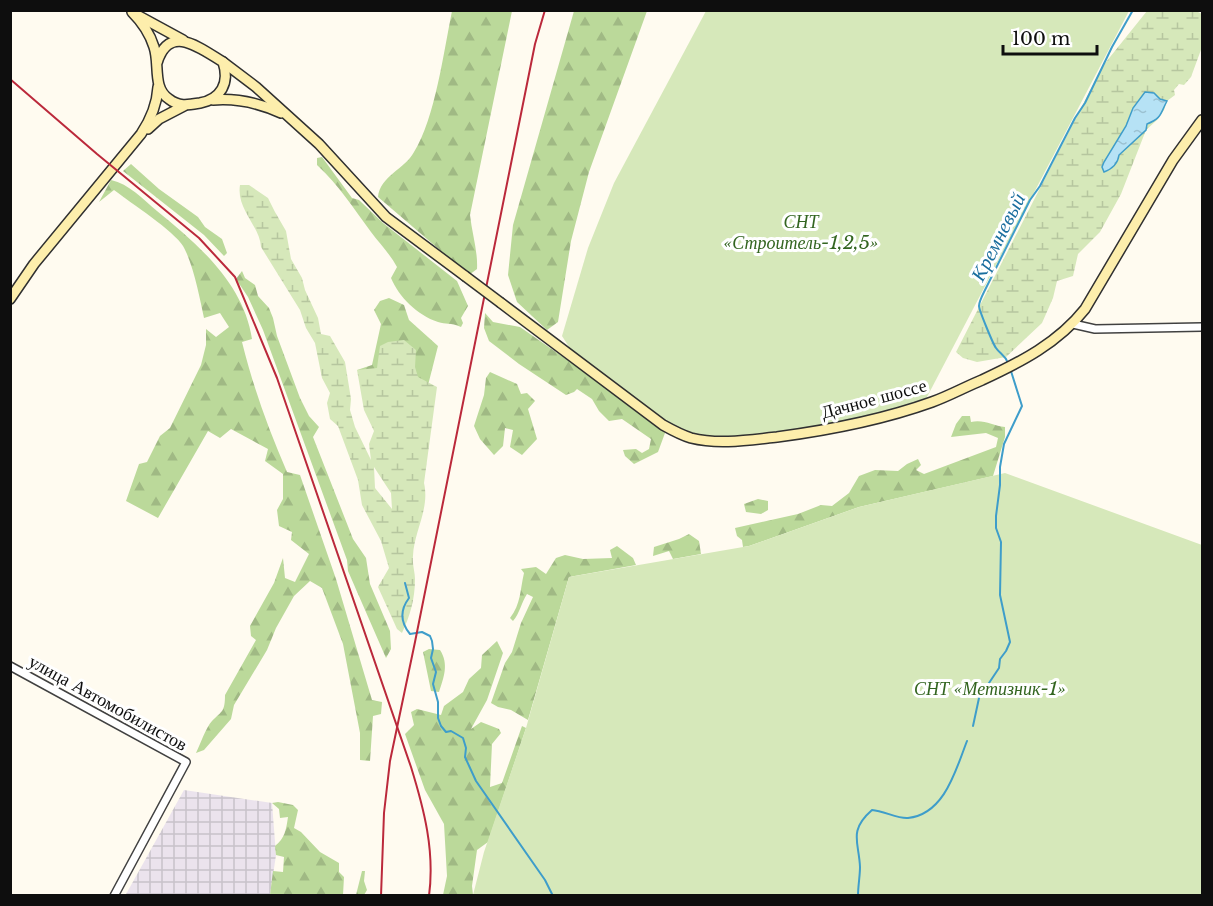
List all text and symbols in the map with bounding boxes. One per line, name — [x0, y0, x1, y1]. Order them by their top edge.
scale bar — [1003, 18, 1098, 56]
text: 100 m — [1012, 28, 1070, 50]
water label: Кремневый — [965, 189, 1030, 286]
park label: СНТ «Строитель-1,2,5» — [724, 211, 878, 254]
street label: Дачное шоссе — [819, 374, 929, 424]
street label: улица Автомобилистов — [25, 650, 191, 756]
park label: СНТ «Метизник-1» — [914, 678, 1066, 700]

